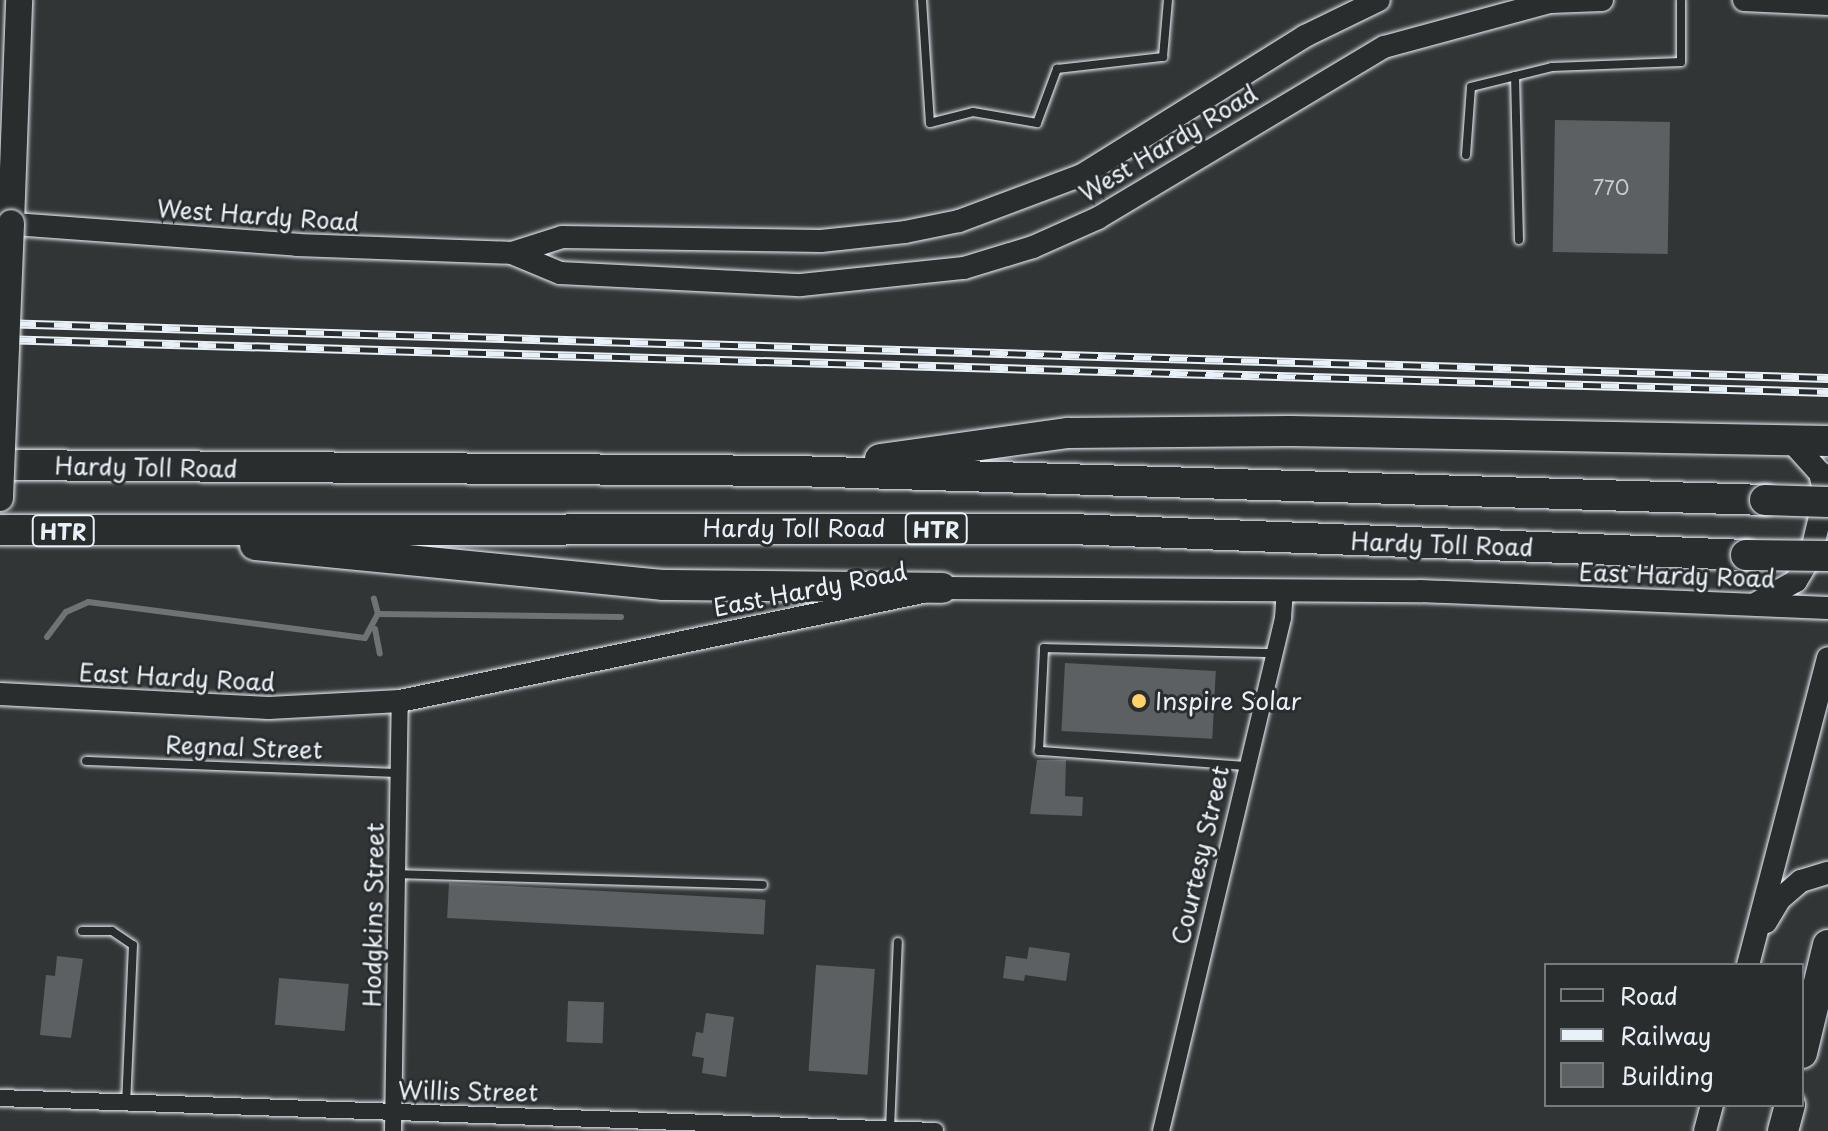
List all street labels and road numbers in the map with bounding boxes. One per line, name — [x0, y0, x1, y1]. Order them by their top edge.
street label: West Hardy Road — [1074, 79, 1262, 207]
street label: West Hardy Road — [156, 194, 360, 236]
street label: Hardy Toll Road — [54, 451, 238, 483]
road number: HTR — [904, 511, 968, 547]
road number: HTR — [31, 513, 95, 549]
street label: Hardy Toll Road — [702, 514, 886, 542]
street label: Hardy Toll Road — [1350, 526, 1534, 562]
street label: East Hardy Road — [711, 556, 909, 622]
street label: East Hardy Road — [1579, 557, 1775, 593]
street label: East Hardy Road — [79, 658, 275, 696]
street label: Regnal Street — [165, 730, 323, 764]
street label: Courtesy Street — [1165, 763, 1235, 947]
street label: Hodgkins Street — [357, 823, 389, 1007]
street label: Willis Street — [397, 1075, 539, 1107]

